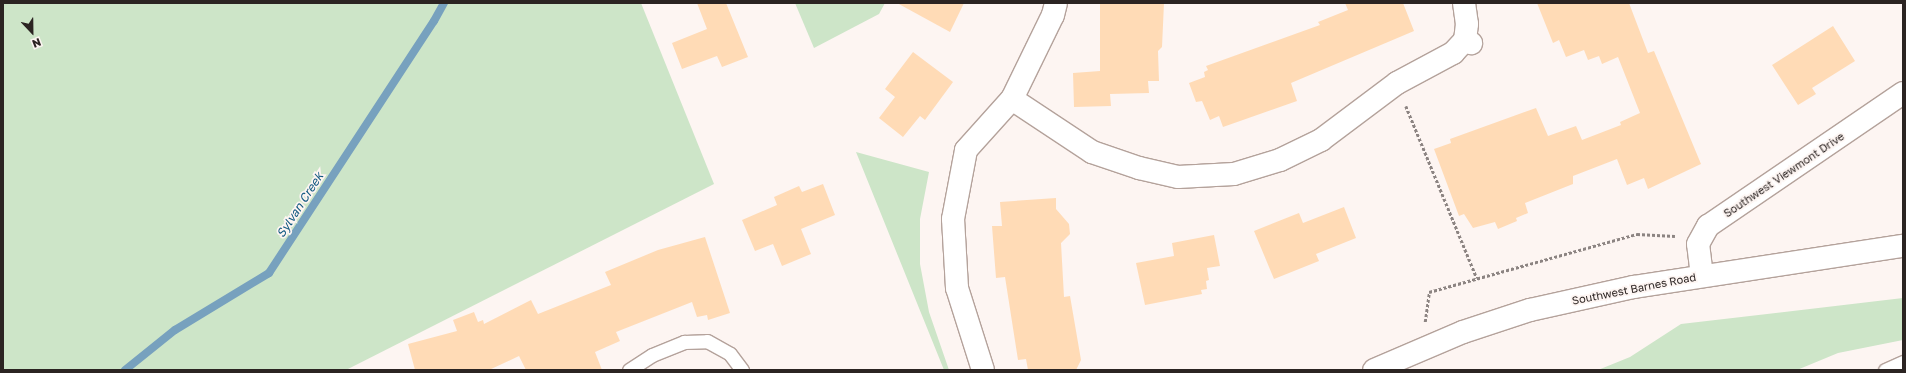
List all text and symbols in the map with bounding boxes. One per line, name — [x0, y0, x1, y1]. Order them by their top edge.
north arrow — [12, 12, 52, 52]
text: N — [30, 36, 43, 51]
street label: Southwest Viewmont Drive — [1721, 130, 1847, 220]
water label: Sylvan Creek — [274, 170, 326, 240]
street label: Southwest Barnes Road — [1571, 270, 1697, 308]

